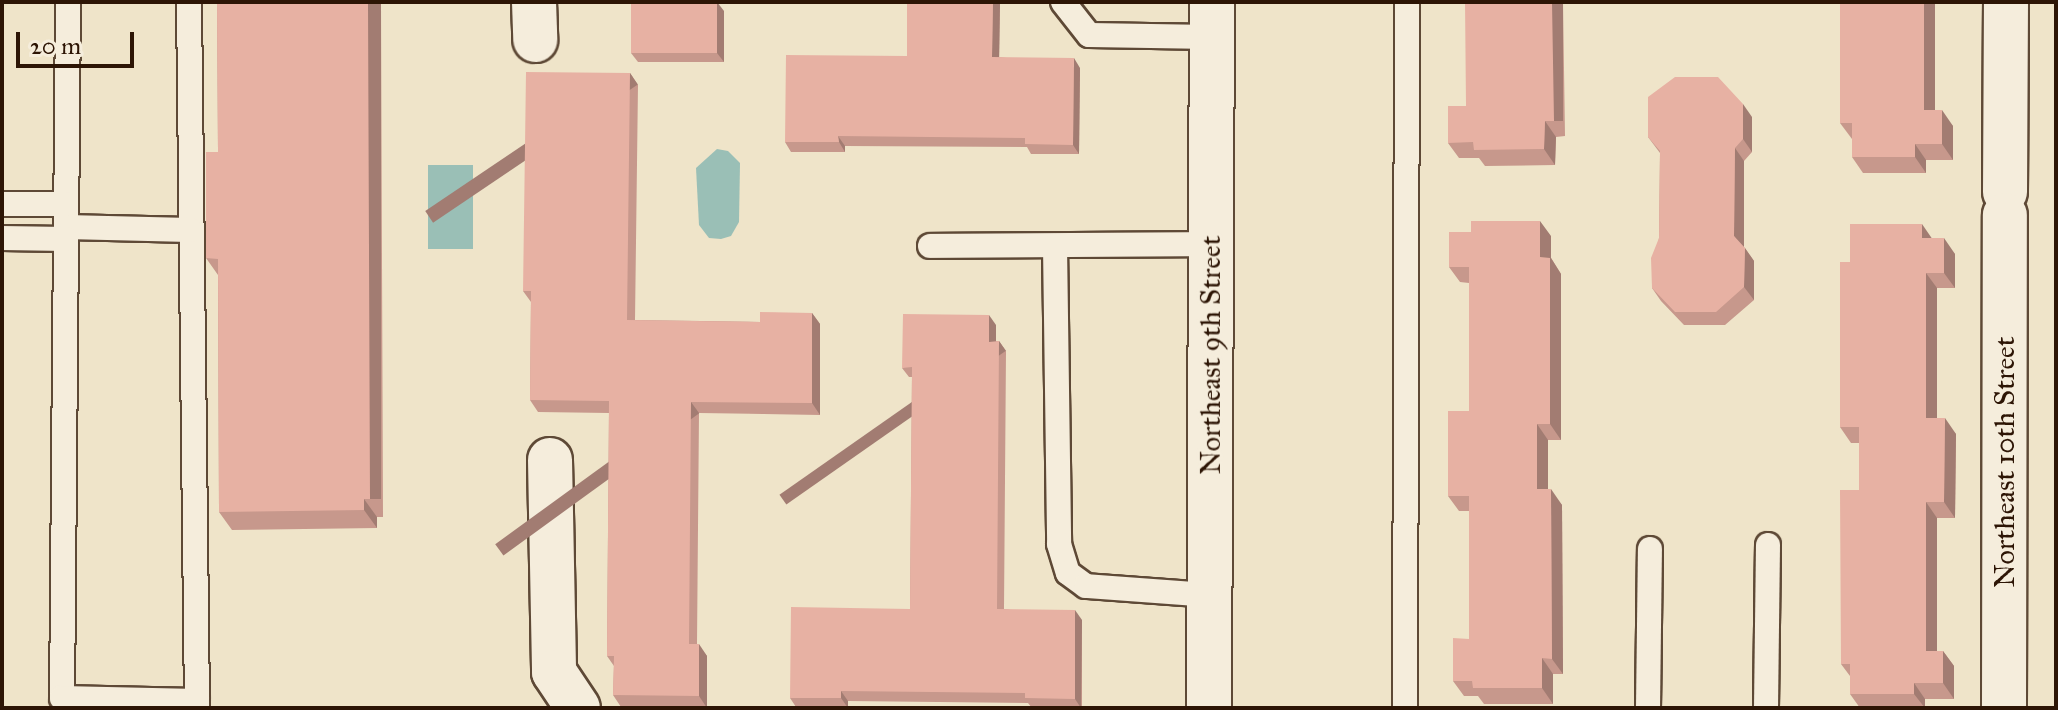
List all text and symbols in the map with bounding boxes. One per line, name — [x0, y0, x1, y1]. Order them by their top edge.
scale bar — [20, 16, 138, 66]
text: 20 m — [30, 31, 81, 61]
street label: Northeast 9th Street — [1194, 235, 1228, 475]
street label: Northeast 10th Street — [1988, 336, 2022, 588]

